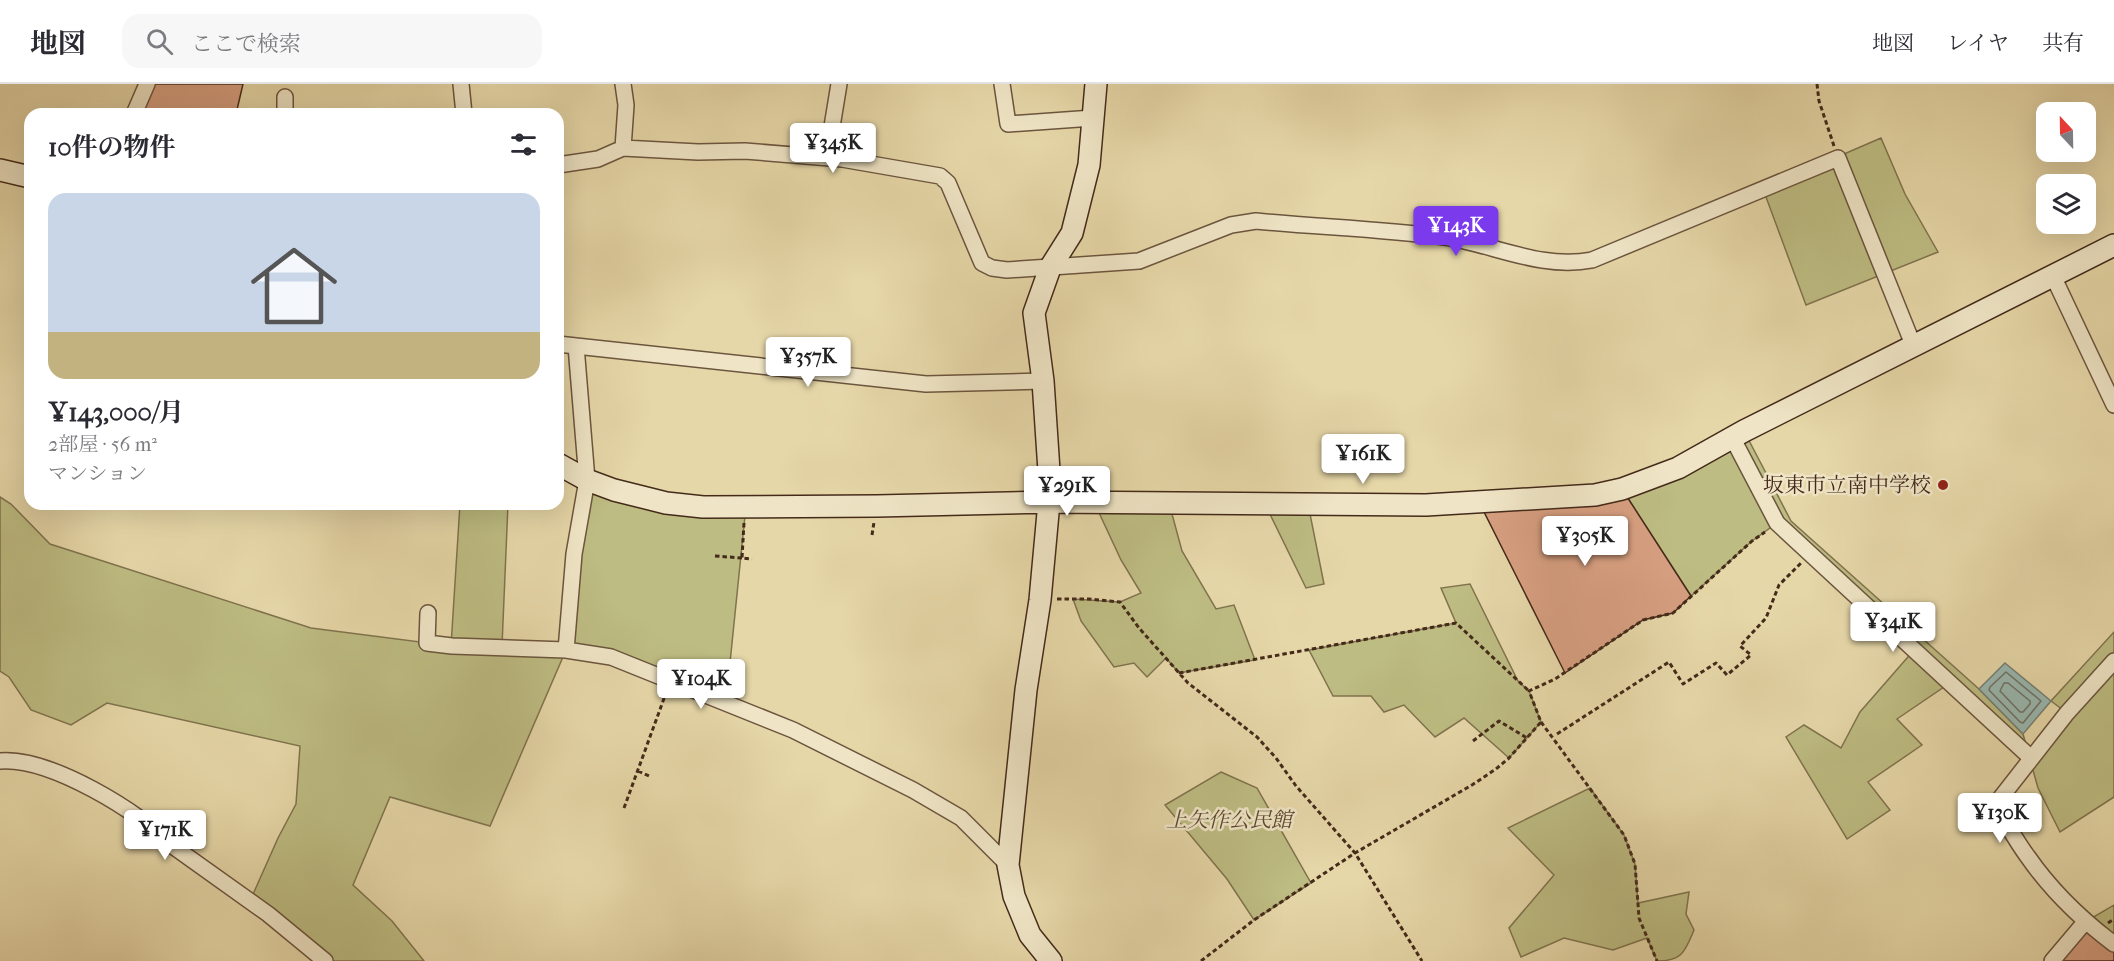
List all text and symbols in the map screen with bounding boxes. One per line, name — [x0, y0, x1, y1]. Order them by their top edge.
search box — [122, 14, 542, 68]
icon: search — [143, 25, 176, 58]
text: 地図 — [30, 27, 86, 60]
text: ここで検索 — [191, 31, 301, 57]
text: 地図 — [1872, 31, 1914, 55]
text: レイヤ — [1947, 31, 2009, 55]
text: 共有 — [2042, 31, 2084, 55]
north arrow — [2036, 102, 2096, 162]
map controls — [2036, 102, 2096, 234]
pin: ¥345K — [791, 123, 875, 174]
icon: filters — [507, 128, 540, 161]
text: ¥345K — [804, 131, 862, 154]
text: 10件の物件 — [48, 132, 175, 163]
button: layers — [2036, 174, 2096, 234]
pin: ¥143K — [1414, 206, 1498, 257]
text: ¥143K — [1427, 214, 1485, 237]
icon: home — [240, 232, 348, 340]
pin: ¥357K — [766, 337, 850, 388]
text: ¥357K — [780, 345, 836, 368]
text: ¥143,000/月 — [48, 397, 184, 428]
text: 2部屋 · 56 m² — [48, 433, 157, 456]
pin: ¥161K — [1321, 434, 1405, 485]
text: ¥161K — [1336, 442, 1391, 465]
text: マンション — [48, 462, 147, 485]
pin: ¥291K — [1025, 466, 1109, 517]
place label: 坂東市立南中学校 — [1763, 473, 1931, 497]
text: ¥291K — [1038, 474, 1096, 497]
marker: 坂東市立南中学校 — [1936, 478, 1950, 492]
pin: ¥305K — [1543, 516, 1627, 567]
text: ¥305K — [1556, 524, 1614, 547]
pin: ¥341K — [1851, 602, 1935, 653]
text: ¥341K — [1864, 610, 1922, 633]
pin: ¥104K — [659, 659, 743, 710]
text: ¥104K — [671, 667, 731, 690]
pin: ¥130K — [1958, 793, 2042, 844]
text: ¥130K — [1972, 801, 2028, 824]
park label: 上矢作公民館 — [1166, 808, 1296, 832]
pin: ¥171K — [123, 810, 207, 861]
text: ¥171K — [138, 818, 192, 841]

